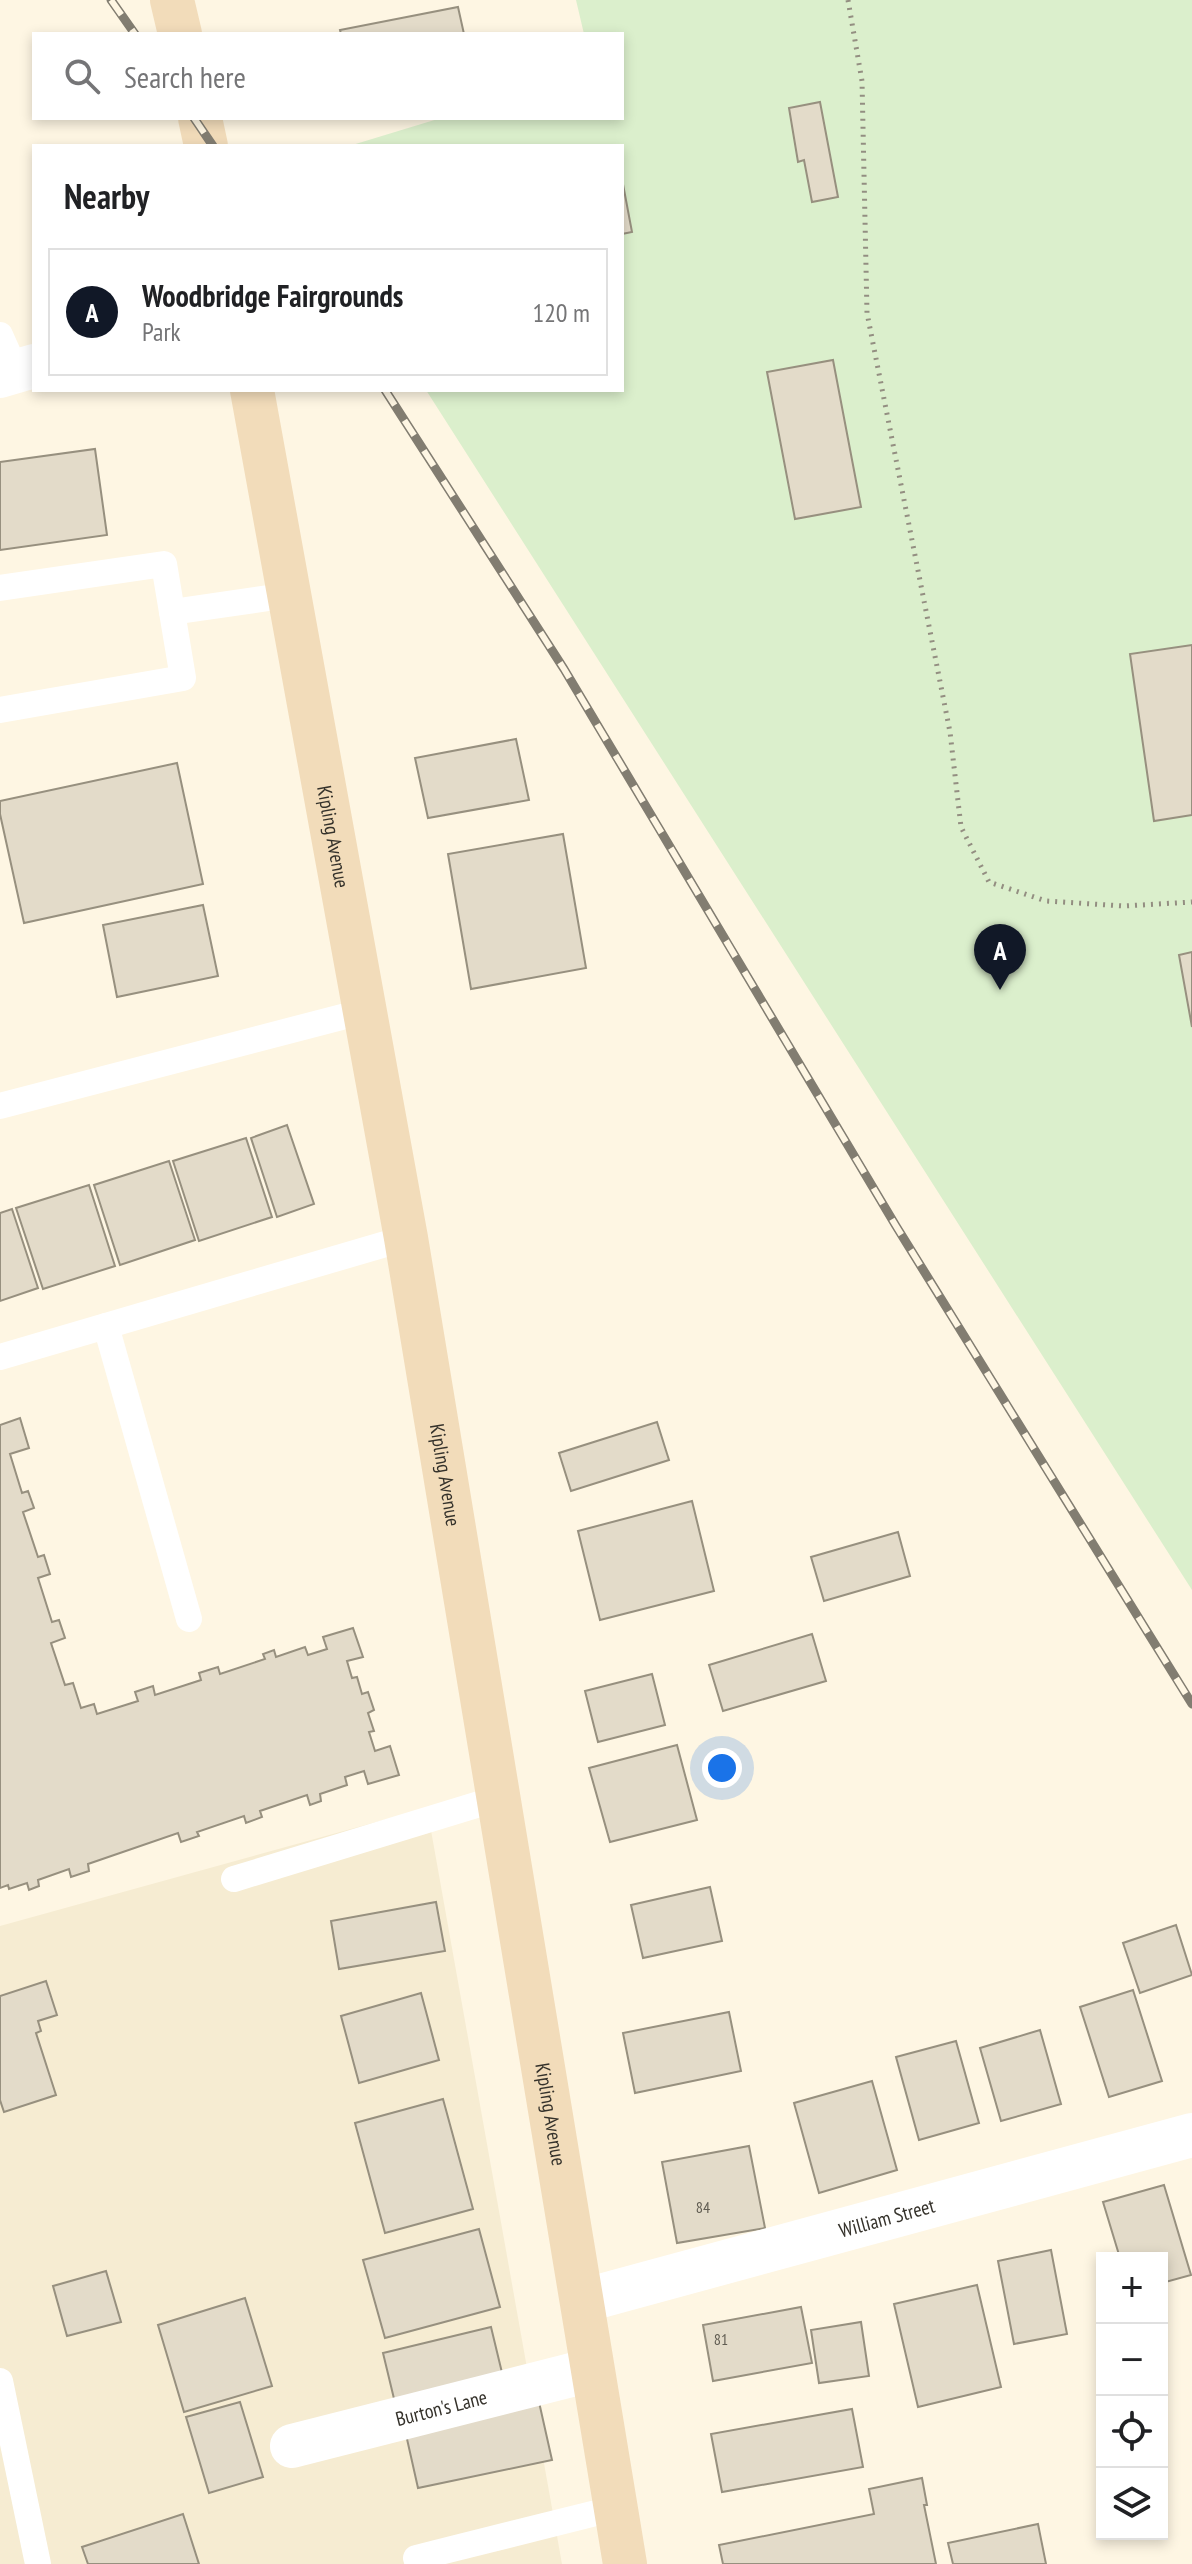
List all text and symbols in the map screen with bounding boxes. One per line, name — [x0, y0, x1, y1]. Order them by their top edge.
search box — [32, 32, 624, 120]
icon: search — [60, 54, 104, 98]
text: Search here — [124, 57, 246, 96]
text: Nearby — [64, 174, 149, 218]
text: Woodbridge Fairgrounds — [142, 276, 403, 315]
text: A — [85, 296, 99, 329]
text: 120 m — [532, 296, 590, 329]
text: Park — [142, 315, 181, 348]
street label: Kipling Avenue — [311, 783, 355, 890]
pin: A — [974, 924, 1026, 990]
street label: Kipling Avenue — [424, 1422, 466, 1528]
your location — [702, 1748, 742, 1788]
street label: Kipling Avenue — [529, 2061, 572, 2168]
street label: William Street — [836, 2192, 938, 2243]
house number: 84 — [696, 2197, 710, 2217]
map controls — [1096, 2252, 1168, 2540]
button: + — [1096, 2252, 1168, 2324]
button: − — [1096, 2324, 1168, 2396]
house number: 81 — [714, 2329, 728, 2349]
street label: Burton's Lane — [393, 2384, 490, 2432]
button: locate — [1096, 2396, 1168, 2468]
button: layers — [1096, 2468, 1168, 2540]

